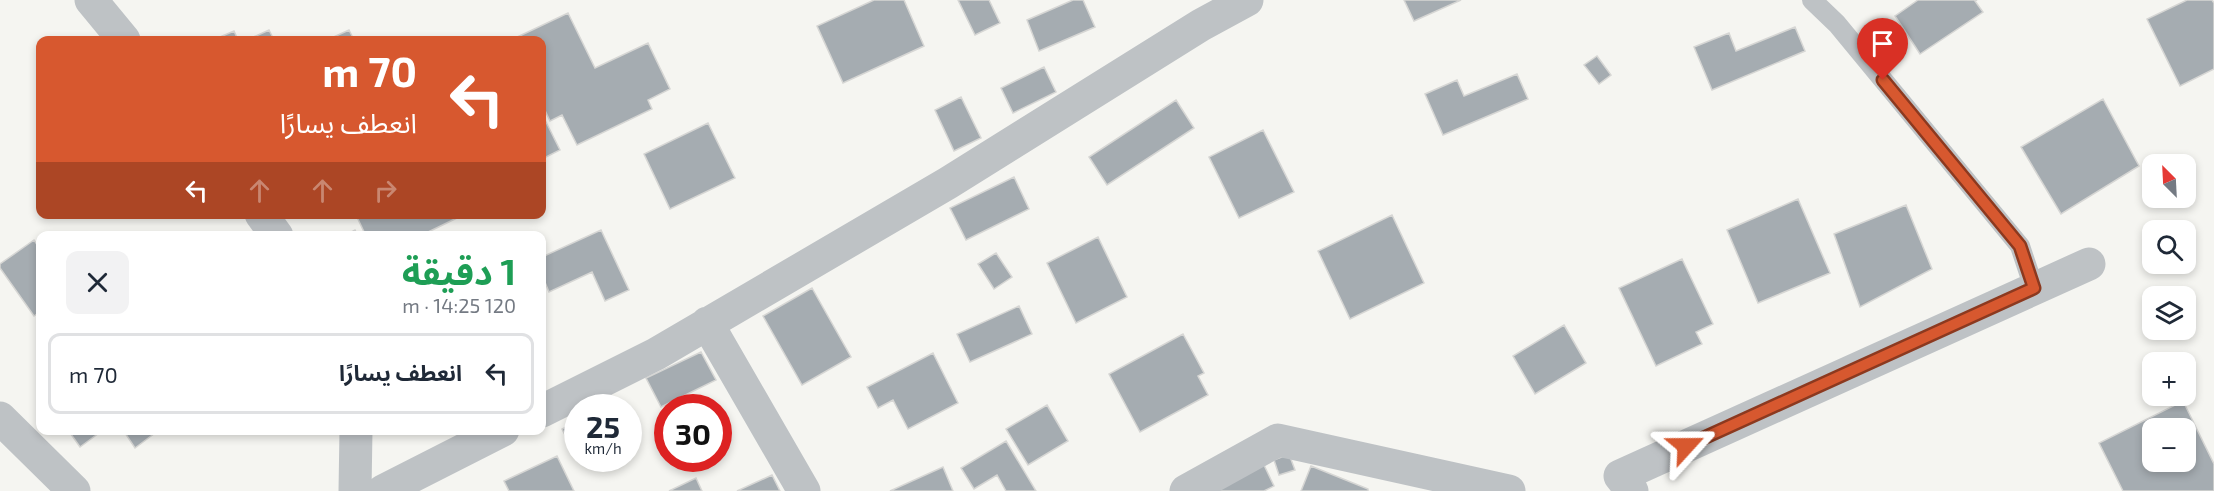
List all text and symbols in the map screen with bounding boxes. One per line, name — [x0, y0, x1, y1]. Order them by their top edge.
pin — [1857, 18, 1908, 80]
icon: arrive — [1866, 27, 1899, 60]
text: 70 m — [322, 45, 417, 95]
icon: left — [438, 60, 516, 138]
text: انعطف يسارًا — [280, 106, 417, 138]
north arrow — [2142, 154, 2196, 208]
map controls — [2142, 154, 2196, 472]
icon: left — [180, 174, 213, 207]
icon: ahead — [243, 174, 276, 207]
icon: ahead — [306, 174, 339, 207]
icon: right — [369, 174, 402, 207]
button: search — [2142, 220, 2196, 274]
text: 1 دقيقة — [402, 249, 516, 292]
button: close — [66, 251, 129, 314]
button: layers — [2142, 286, 2196, 340]
text: 120 m · 14:25 — [402, 293, 516, 317]
button: + — [2142, 352, 2196, 406]
icon: left — [480, 357, 513, 390]
text: انعطف يسارًا — [339, 359, 462, 385]
text: 70 m — [69, 361, 118, 387]
speed limit sign: 30 — [654, 394, 732, 472]
text: 25 — [586, 408, 620, 444]
position arrow — [1654, 414, 1718, 478]
button: − — [2142, 418, 2196, 472]
text: km/h — [584, 439, 622, 457]

